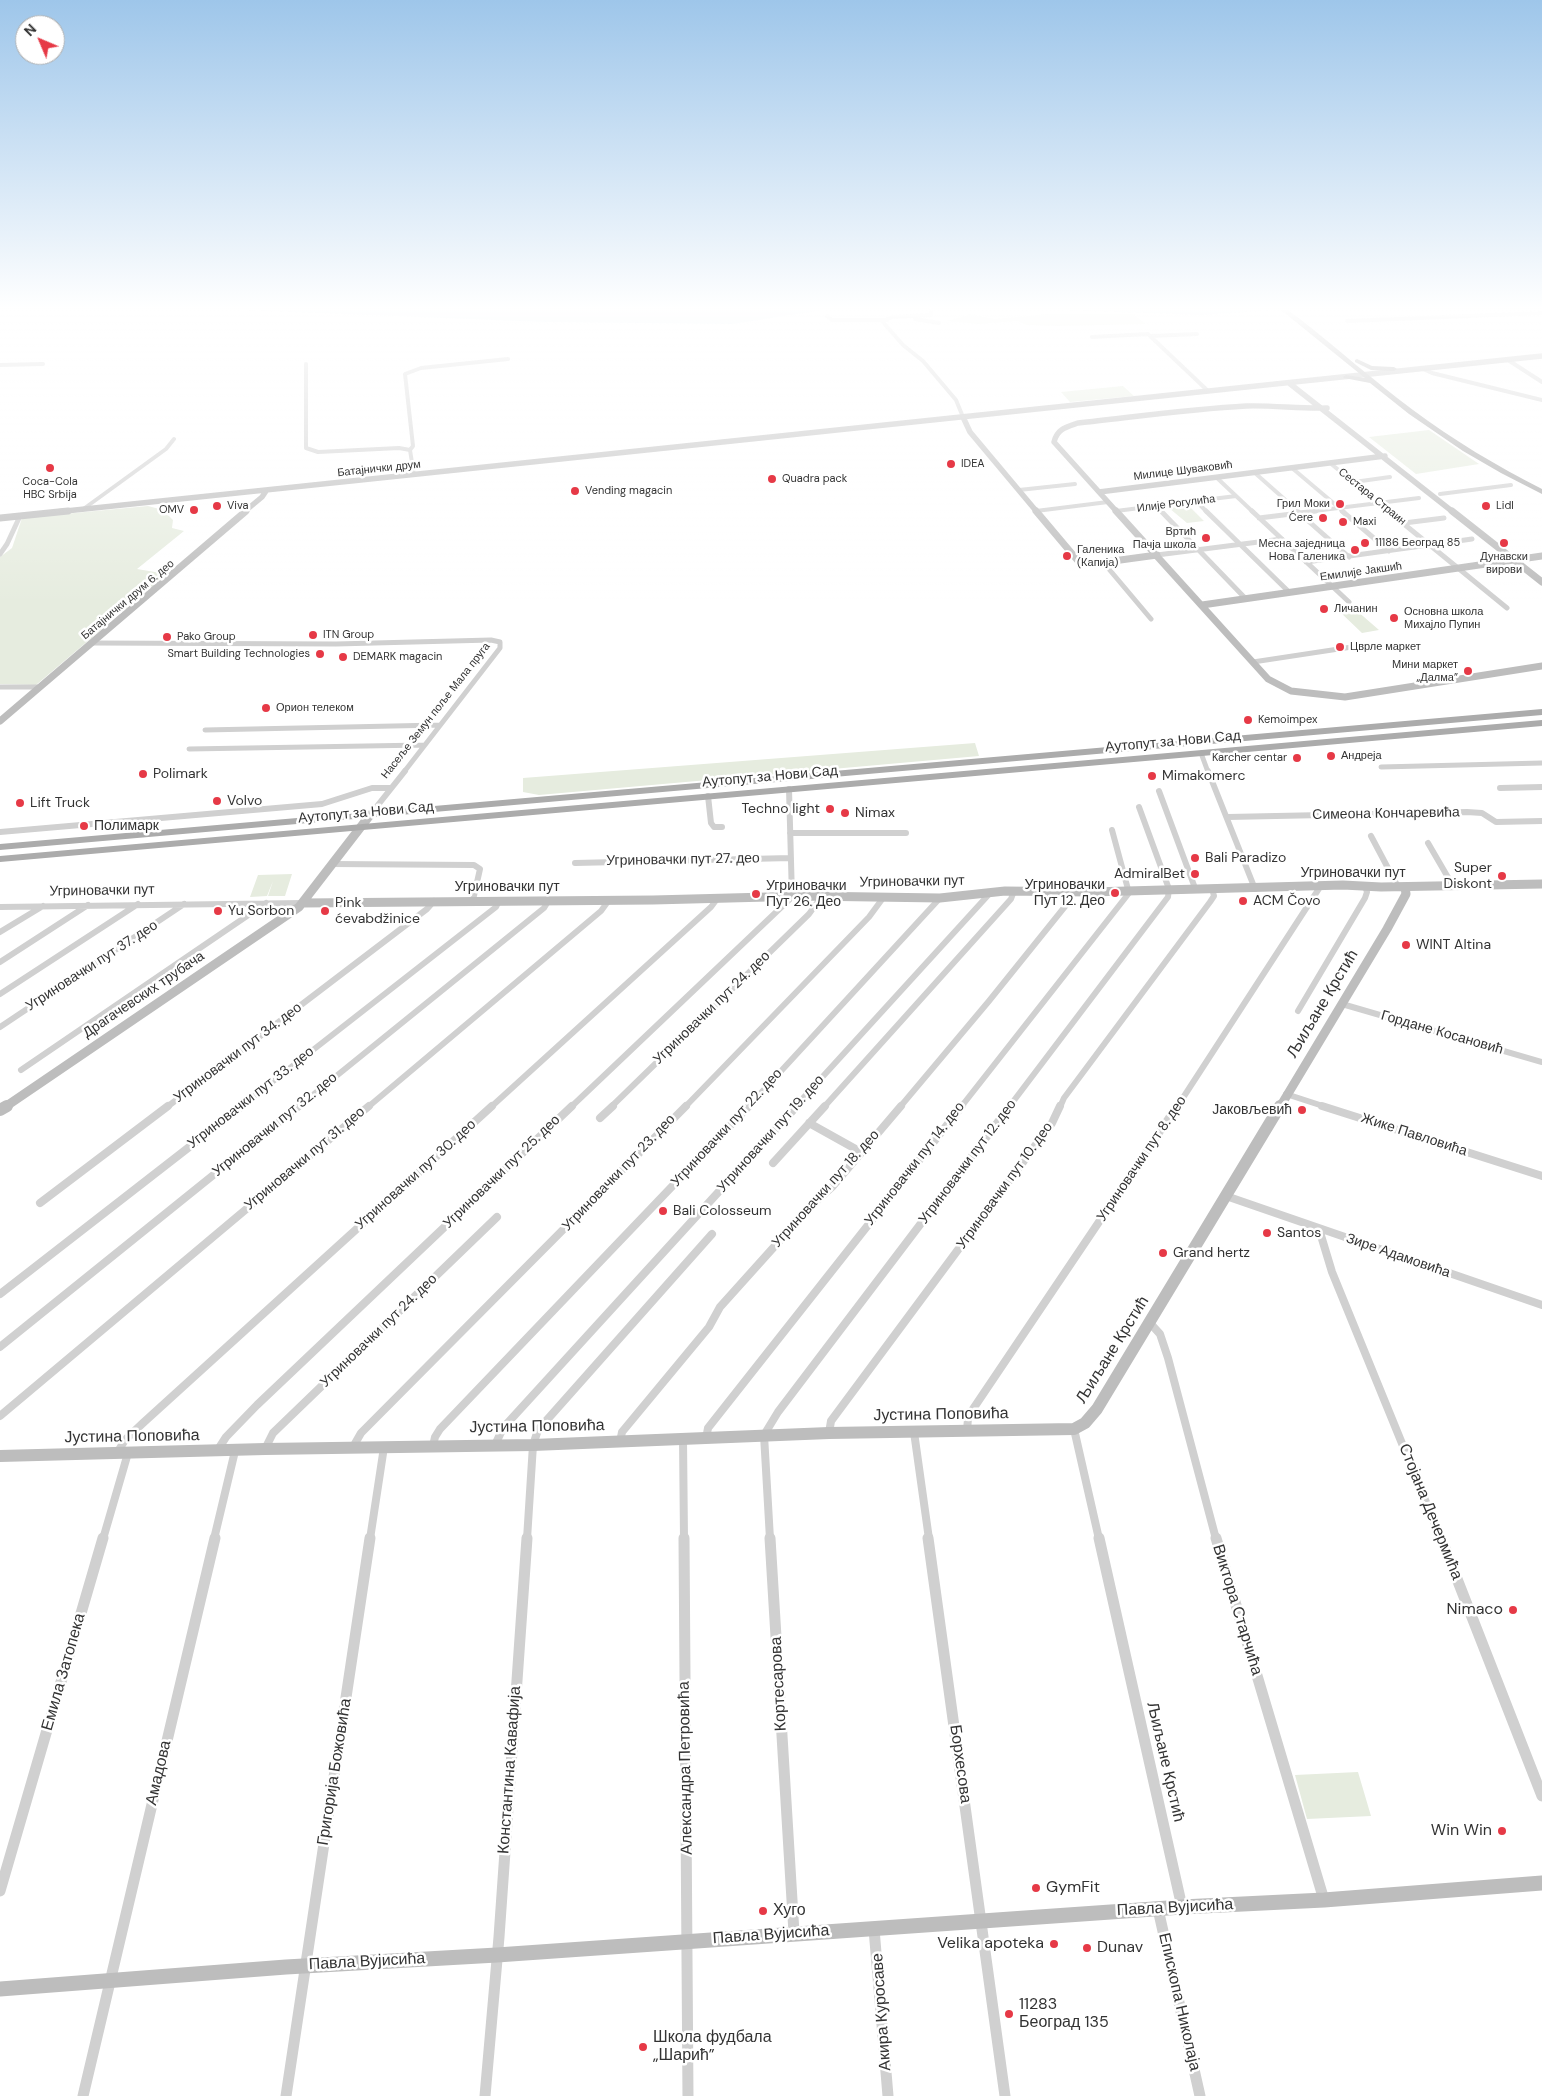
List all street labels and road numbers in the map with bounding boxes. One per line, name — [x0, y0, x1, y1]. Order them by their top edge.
street label: Батајнички друм — [337, 458, 421, 480]
street label: Милице Шуваковић — [1133, 458, 1233, 484]
street label: Сестара Страин — [1336, 466, 1408, 528]
street label: Илије Рогулића — [1136, 493, 1216, 515]
street label: Батајнички друм 6. део — [79, 557, 177, 643]
street label: Емилије Јакшић — [1319, 560, 1403, 584]
street label: Насеље Земун поље Мала пруга — [379, 640, 493, 782]
street label: Аутопут за Нови Сад — [1105, 728, 1241, 756]
street label: Аутопут за Нови Сад — [702, 763, 838, 791]
street label: Аутопут за Нови Сад — [298, 799, 434, 827]
street label: Симеона Кончаревића — [1312, 804, 1460, 824]
street label: Угриновачки пут 27. део — [606, 850, 760, 870]
street label: Угриновачки пут — [1300, 865, 1406, 881]
street label: Угриновачки пут — [859, 873, 965, 891]
street label: Угриновачки пут — [454, 879, 560, 895]
street label: Угриновачки пут — [49, 882, 155, 900]
street label: Угриновачки пут 37. део — [23, 917, 161, 1015]
street label: Љиљане Крстић — [1283, 947, 1363, 1061]
street label: Драгачевских трубача — [80, 948, 208, 1042]
street label: Угриновачки пут 24. део — [650, 948, 774, 1068]
street label: Угриновачки пут 34. део — [171, 999, 305, 1107]
street label: Гордане Косановић — [1379, 1008, 1505, 1058]
street label: Угриновачки пут 33. део — [184, 1043, 318, 1153]
street label: Угриновачки пут 22. део — [668, 1065, 786, 1191]
street label: Угриновачки пут 32. део — [209, 1070, 341, 1180]
street label: Угриновачки пут 19. део — [714, 1072, 828, 1196]
street label: Угриновачки пут 8. део — [1094, 1093, 1190, 1225]
street label: Угриновачки пут 12. део — [916, 1096, 1020, 1228]
street label: Угриновачки пут 14. део — [862, 1099, 968, 1229]
street label: Угриновачки пут 31. део — [242, 1104, 368, 1214]
street label: Жике Павловића — [1359, 1110, 1469, 1160]
street label: Угриновачки пут 23. део — [559, 1111, 679, 1235]
street label: Угриновачки пут 25. део — [440, 1112, 564, 1232]
street label: Угриновачки пут 30. део — [352, 1116, 480, 1234]
street label: Угриновачки пут 10. део — [953, 1119, 1057, 1253]
street label: Угриновачки пут 18. део — [769, 1127, 883, 1251]
street label: Зире Адамовића — [1344, 1230, 1452, 1282]
street label: Угриновачки пут 24. део — [317, 1271, 441, 1391]
street label: Љиљане Крстић — [1072, 1293, 1154, 1407]
street label: Јустина Поповића — [873, 1404, 1009, 1426]
street label: Јустина Поповића — [469, 1416, 605, 1438]
street label: Јустина Поповића — [64, 1426, 200, 1448]
street label: Стојана Дечермића — [1394, 1441, 1466, 1583]
street label: Виктора Старчића — [1208, 1542, 1266, 1678]
street label: Емила Затопека — [38, 1611, 90, 1733]
street label: Кортесарова — [767, 1636, 791, 1732]
street label: Александра Петровића — [675, 1681, 697, 1855]
street label: Константина Кавафија — [495, 1685, 525, 1855]
street label: Григорија Божовића — [314, 1697, 356, 1847]
street label: Љиљане Крстић — [1142, 1700, 1188, 1824]
street label: Борхесова — [945, 1723, 975, 1805]
street label: Амадова — [142, 1739, 176, 1807]
street label: Павла Вујисића — [1116, 1895, 1234, 1921]
street label: Павла Вујисића — [712, 1921, 830, 1949]
street label: Епископа Николаја — [1154, 1931, 1204, 2073]
street label: Павла Вујисића — [308, 1949, 426, 1975]
street label: Акира Куросаве — [868, 1953, 896, 2071]

